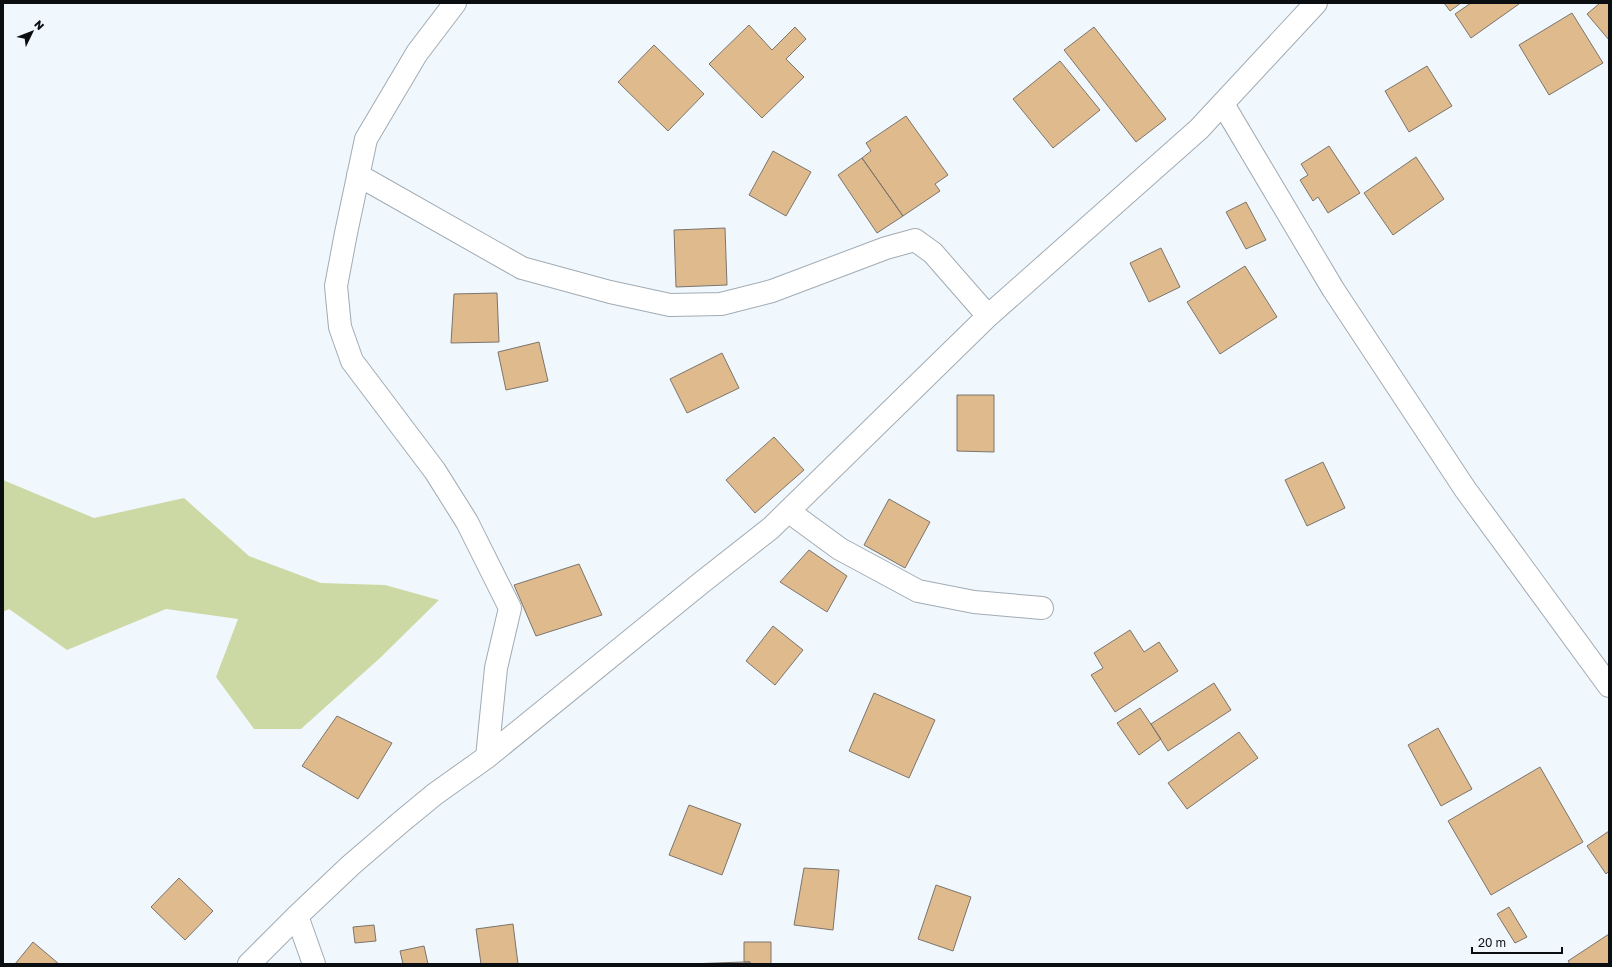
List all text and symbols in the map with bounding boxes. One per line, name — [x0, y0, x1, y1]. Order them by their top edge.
north arrow — [12, 12, 52, 52]
text: N — [32, 17, 47, 32]
scale bar — [1472, 929, 1562, 955]
text: 20 m — [1478, 935, 1506, 950]

